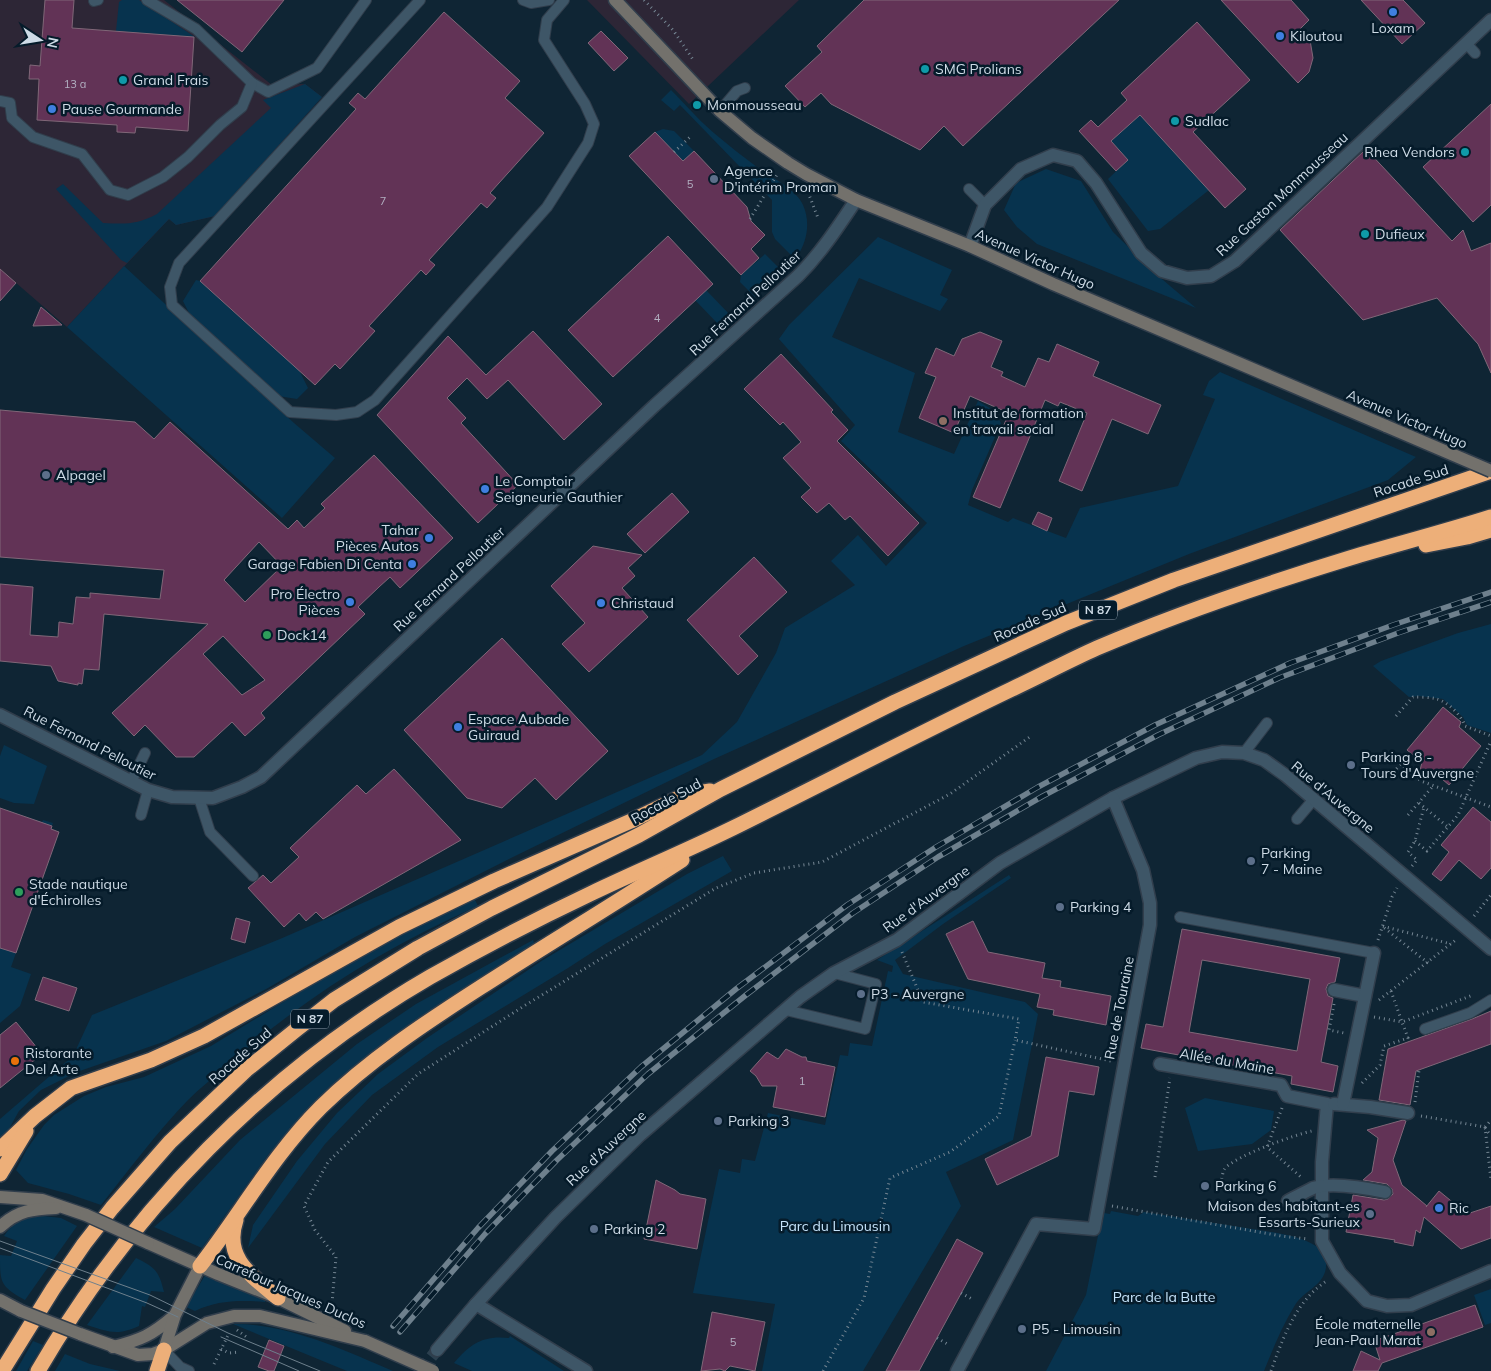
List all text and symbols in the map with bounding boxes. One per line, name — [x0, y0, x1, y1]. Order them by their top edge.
marker: Loxam — [1387, 6, 1399, 18]
north arrow — [15, 15, 65, 65]
place label: Loxam — [1371, 19, 1415, 37]
place label: Kiloutou — [1290, 27, 1343, 45]
marker: Kiloutou — [1274, 30, 1286, 42]
text: N — [43, 36, 63, 50]
place label: SMG Prolians — [935, 60, 1022, 78]
marker: SMG Prolians — [919, 63, 931, 75]
place label: Grand Frais — [133, 71, 208, 89]
marker: Grand Frais — [117, 74, 129, 86]
house number: 13 a — [64, 77, 86, 91]
place label: Monmousseau — [707, 96, 802, 114]
marker: Monmousseau — [691, 99, 703, 111]
place label: Pause Gourmande — [62, 100, 182, 118]
marker: Pause Gourmande — [46, 103, 58, 115]
place label: Sudlac — [1185, 112, 1229, 130]
marker: Sudlac — [1169, 115, 1181, 127]
street label: Rue Gaston Monmousseau — [1212, 128, 1352, 260]
place label: Rhea Vendors — [1364, 143, 1455, 161]
marker: Rhea Vendors — [1459, 146, 1471, 158]
place label: Agence D'intérim Proman — [724, 162, 837, 196]
marker: Agence D'intérim Proman — [708, 173, 720, 185]
house number: 5 — [687, 177, 694, 191]
house number: 7 — [380, 194, 386, 208]
street label: Avenue Victor Hugo — [972, 224, 1098, 294]
place label: Dufieux — [1375, 225, 1425, 243]
marker: Dufieux — [1359, 228, 1371, 240]
street label: Rue Fernand Pelloutier — [685, 246, 805, 359]
house number: 4 — [654, 311, 661, 325]
street label: Avenue Victor Hugo — [1344, 385, 1470, 453]
place label: Institut de formation en travail social — [953, 404, 1084, 438]
marker: Institut de formation en travail social — [937, 415, 949, 427]
street label: Rocade Sud — [1371, 460, 1451, 502]
place label: Alpagel — [56, 466, 106, 484]
marker: Alpagel — [40, 469, 52, 481]
place label: Le Comptoir Seigneurie Gauthier — [495, 472, 623, 506]
marker: Le Comptoir Seigneurie Gauthier — [479, 483, 491, 495]
place label: Tahar Pièces Autos — [336, 521, 420, 555]
street label: Rue Fernand Pelloutier — [389, 522, 509, 635]
marker: Tahar Pièces Autos — [423, 532, 435, 544]
place label: Garage Fabien Di Centa — [247, 555, 402, 573]
marker: Garage Fabien Di Centa — [406, 558, 418, 570]
place label: Pro Électro Pièces — [270, 585, 340, 619]
place label: Christaud — [611, 594, 674, 612]
marker: Pro Électro Pièces — [344, 596, 356, 608]
marker: Christaud — [595, 597, 607, 609]
street label: Rocade Sud — [991, 598, 1069, 646]
road number: N 87 — [1079, 600, 1117, 620]
place label: Dock14 — [277, 626, 327, 644]
marker: Dock14 — [261, 629, 273, 641]
street label: Rue Fernand Pelloutier — [21, 702, 160, 785]
place label: Espace Aubade Guiraud — [468, 710, 569, 744]
marker: Espace Aubade Guiraud — [452, 721, 464, 733]
place label: Parking 8 - Tours d'Auvergne — [1361, 748, 1474, 782]
street label: Rue d'Auvergne — [1288, 757, 1378, 837]
marker: Parking 8 - Tours d'Auvergne — [1345, 759, 1357, 771]
street label: Rocade Sud — [628, 774, 704, 828]
place label: Parking 7 - Maine — [1261, 844, 1322, 878]
marker: Parking 7 - Maine — [1245, 855, 1257, 867]
street label: Rue d'Auvergne — [879, 861, 973, 937]
place label: Stade nautique d'Échirolles — [29, 875, 128, 909]
marker: Stade nautique d'Échirolles — [13, 886, 25, 898]
place label: Parking 4 — [1070, 898, 1132, 916]
marker: Parking 4 — [1054, 901, 1066, 913]
street label: Rue de Touraine — [1100, 955, 1138, 1061]
place label: P3 - Auvergne — [871, 985, 964, 1003]
marker: P3 - Auvergne — [855, 988, 867, 1000]
road number: N 87 — [291, 1010, 329, 1028]
street label: Rocade Sud — [205, 1024, 275, 1088]
place label: Ristorante Del Arte — [25, 1044, 92, 1078]
street label: Allée du Maine — [1178, 1044, 1276, 1078]
marker: Ristorante Del Arte — [9, 1055, 21, 1067]
house number: 1 — [799, 1074, 805, 1088]
street label: Rue d'Auvergne — [562, 1106, 650, 1190]
place label: Parking 3 — [728, 1112, 790, 1130]
marker: Parking 3 — [712, 1115, 724, 1127]
place label: Parking 6 — [1215, 1177, 1277, 1195]
marker: Parking 6 — [1199, 1180, 1211, 1192]
place label: Maison des habitant-es Essarts-Surieux — [1207, 1197, 1361, 1231]
place label: Ric — [1449, 1199, 1469, 1217]
marker: Ric — [1433, 1202, 1445, 1214]
marker: Maison des habitant-es Essarts-Surieux — [1364, 1208, 1376, 1220]
park label: Parc du Limousin — [780, 1217, 890, 1235]
place label: Parking 2 — [604, 1220, 666, 1238]
marker: Parking 2 — [588, 1223, 600, 1235]
street label: Carrefour Jacques Duclos — [213, 1250, 369, 1332]
park label: Parc de la Butte — [1113, 1288, 1215, 1306]
place label: École maternelle Jean-Paul Marat — [1315, 1315, 1421, 1349]
place label: P5 - Limousin — [1032, 1320, 1121, 1338]
marker: P5 - Limousin — [1016, 1323, 1028, 1335]
marker: École maternelle Jean-Paul Marat — [1425, 1326, 1437, 1338]
house number: 5 — [730, 1335, 737, 1349]

